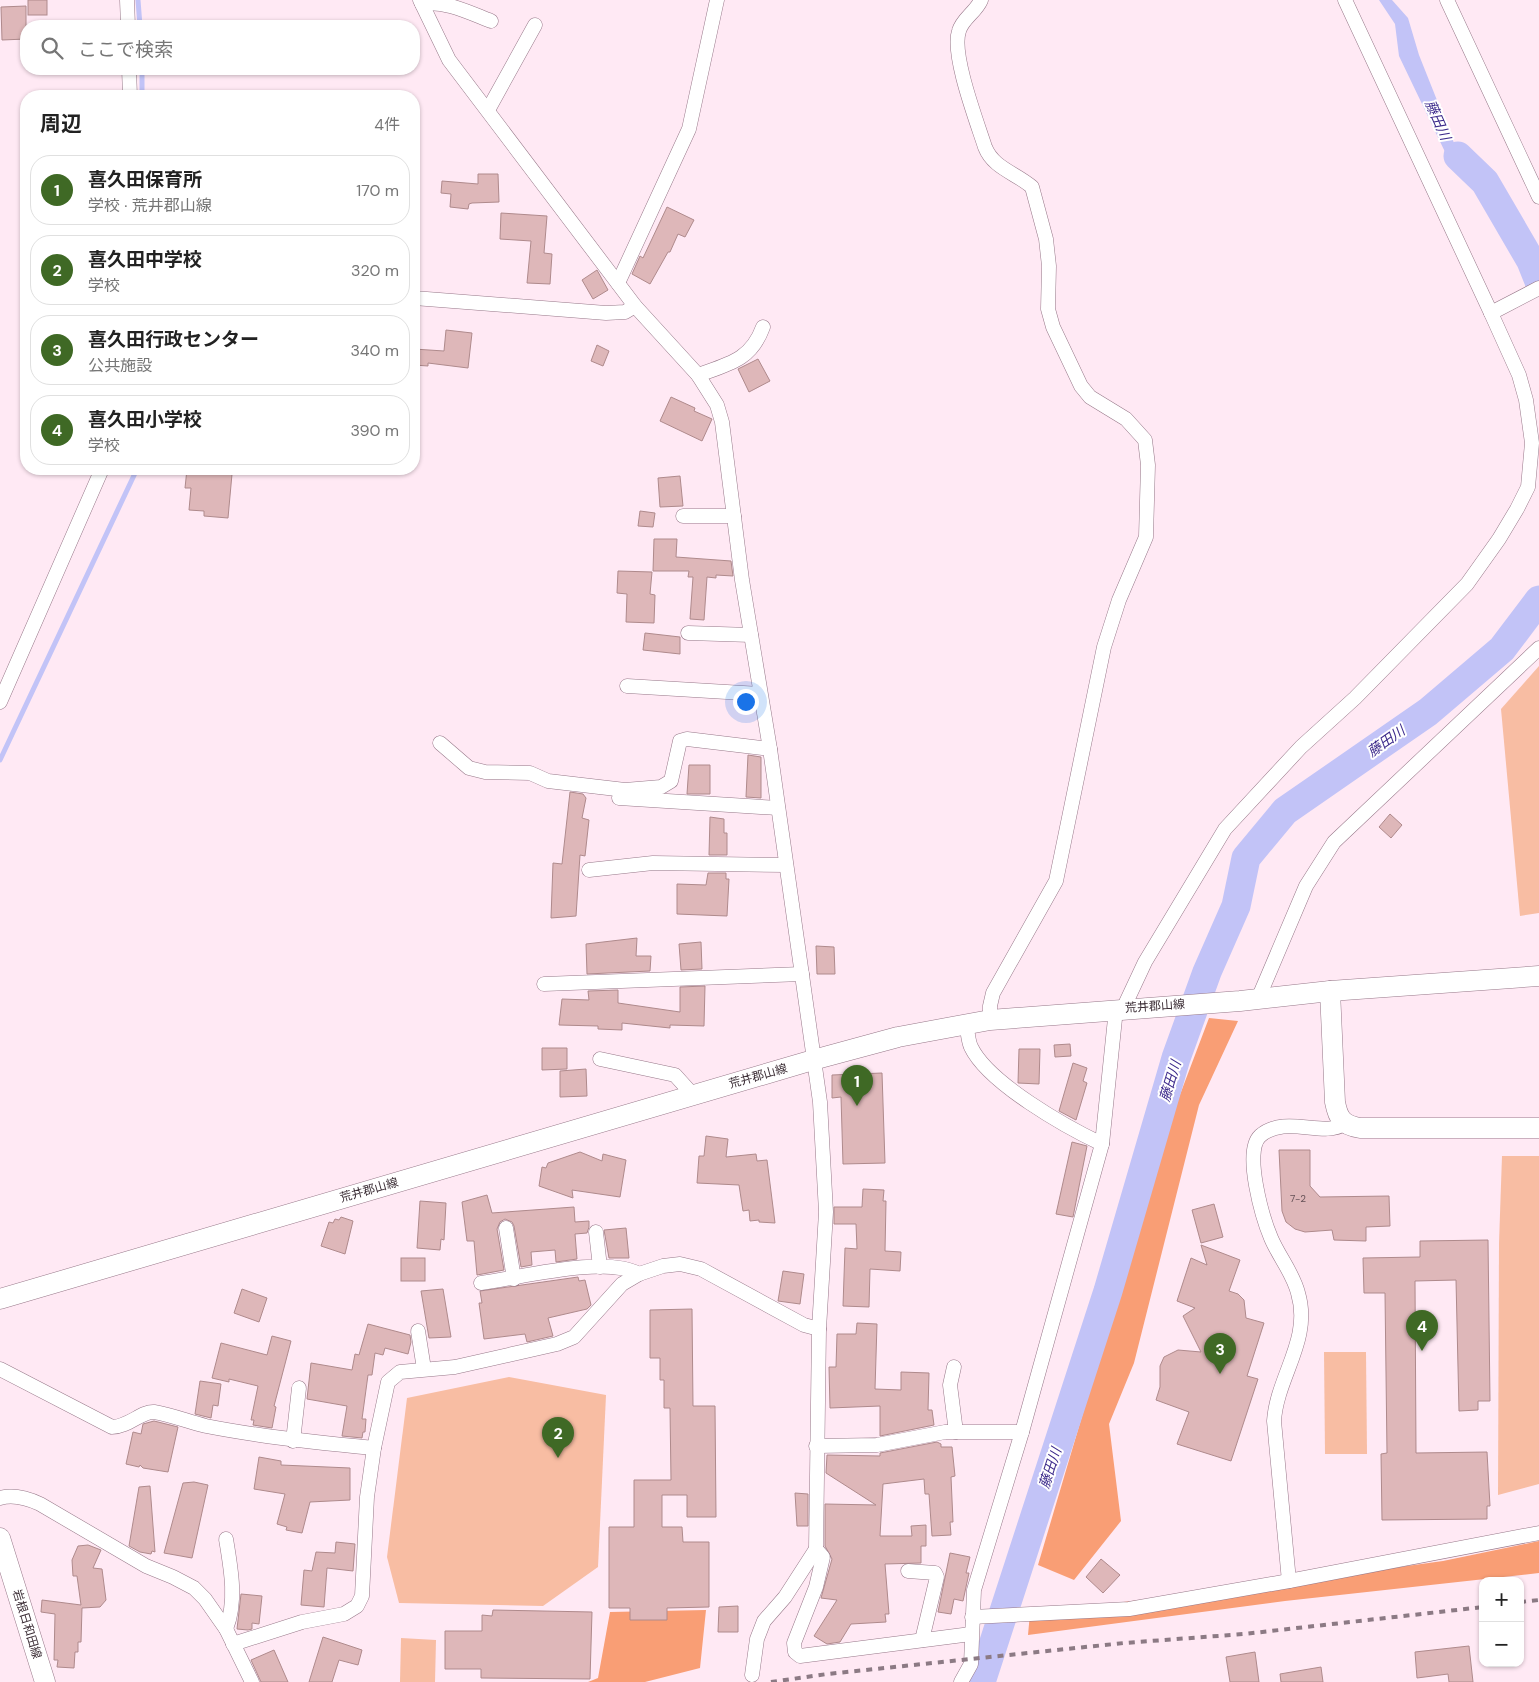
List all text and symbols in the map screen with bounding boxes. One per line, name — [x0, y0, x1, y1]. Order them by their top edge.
search box — [20, 20, 420, 75]
icon: search — [38, 34, 66, 62]
text: ここで検索 — [78, 37, 173, 62]
water label: 藤田川 — [1421, 97, 1456, 145]
text: 周辺 — [40, 110, 82, 138]
text: 4件 — [374, 114, 400, 135]
text: 喜久田保育所 — [88, 167, 202, 192]
text: 1 — [54, 180, 60, 201]
text: 170 m — [356, 180, 399, 201]
text: 学校 · 荒井郡山線 — [88, 195, 212, 216]
text: 喜久田中学校 — [88, 247, 202, 272]
text: 2 — [52, 260, 62, 281]
text: 320 m — [351, 260, 399, 281]
text: 学校 — [88, 275, 120, 296]
text: 喜久田行政センター — [88, 327, 259, 352]
text: 3 — [52, 340, 62, 361]
text: 340 m — [350, 340, 399, 361]
text: 公共施設 — [88, 355, 152, 376]
text: 喜久田小学校 — [88, 407, 202, 432]
text: 4 — [52, 420, 62, 441]
text: 390 m — [351, 420, 399, 441]
text: 学校 — [88, 435, 120, 456]
your location — [733, 689, 759, 715]
water label: 藤田川 — [1364, 720, 1410, 760]
street label: 荒井郡山線 — [1125, 996, 1185, 1016]
water label: 藤田川 — [1155, 1056, 1185, 1104]
street label: 荒井郡山線 — [727, 1060, 789, 1092]
pin: 1 — [841, 1065, 873, 1106]
street label: 荒井郡山線 — [338, 1174, 400, 1206]
house number: 7-2 — [1290, 1192, 1306, 1205]
pin: 4 — [1406, 1310, 1438, 1351]
pin: 3 — [1204, 1333, 1236, 1374]
pin: 2 — [542, 1417, 574, 1458]
water label: 藤田川 — [1035, 1443, 1066, 1491]
map controls — [1479, 1577, 1524, 1667]
button: + — [1479, 1577, 1524, 1622]
street label: 岩根日和田線 — [9, 1587, 45, 1661]
button: − — [1479, 1622, 1524, 1667]

